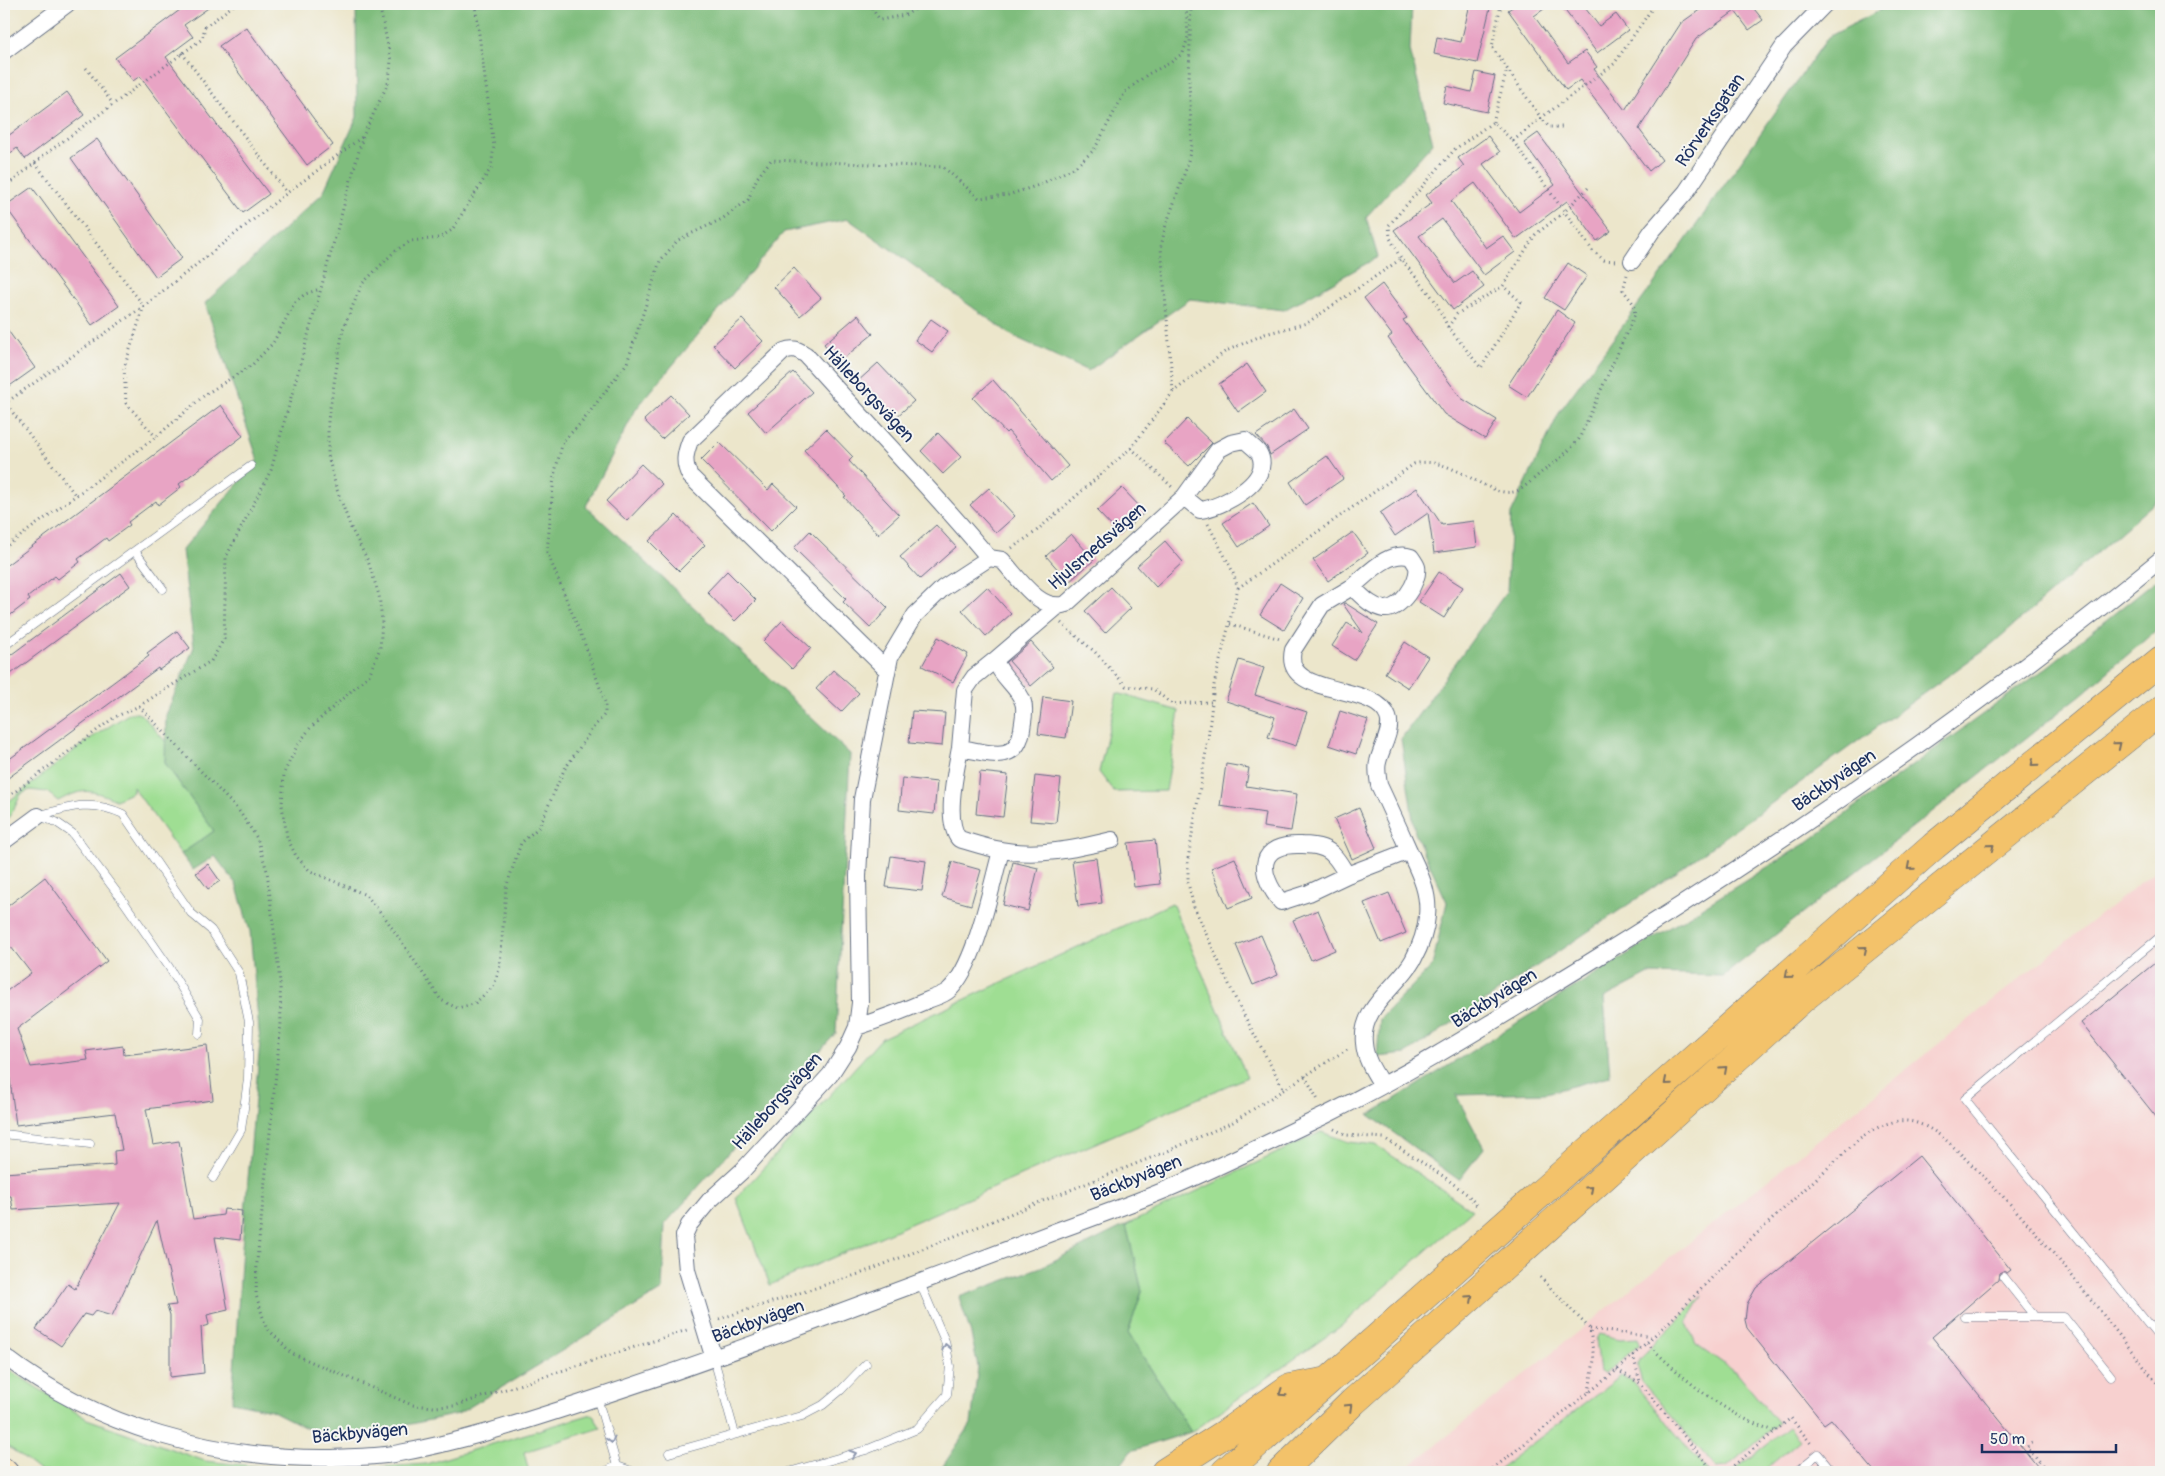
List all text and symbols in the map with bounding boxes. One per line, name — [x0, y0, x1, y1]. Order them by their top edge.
street label: Rörverksgatan — [1671, 69, 1750, 171]
street label: Hälleborgsvägen — [818, 341, 919, 447]
street label: Hjulsmedsvägen — [1043, 497, 1151, 595]
one-way arrow — [2112, 741, 2121, 750]
street label: Bäckbyvägen — [1788, 744, 1881, 817]
one-way arrow — [2031, 757, 2040, 766]
one-way arrow — [1985, 844, 1994, 852]
one-way arrow — [1907, 861, 1916, 870]
one-way arrow — [1858, 946, 1867, 954]
street label: Bäckbyvägen — [1447, 963, 1541, 1034]
one-way arrow — [1785, 969, 1794, 978]
street label: Hälleborgsvägen — [727, 1048, 827, 1155]
one-way arrow — [1719, 1066, 1728, 1075]
one-way arrow — [1663, 1077, 1672, 1086]
street label: Bäckbyvägen — [1087, 1150, 1185, 1207]
one-way arrow — [1585, 1186, 1594, 1195]
street label: Bäckbyvägen — [709, 1294, 807, 1349]
one-way arrow — [1464, 1295, 1473, 1304]
one-way arrow — [941, 1343, 952, 1352]
one-way arrow — [1278, 1387, 1288, 1396]
one-way arrow — [1343, 1404, 1352, 1413]
street label: Bäckbyvägen — [311, 1418, 409, 1449]
scale bar — [1982, 1421, 2116, 1453]
text: 50 m — [1990, 1430, 2025, 1449]
one-way arrow — [605, 1435, 615, 1443]
one-way arrow — [848, 1449, 857, 1459]

